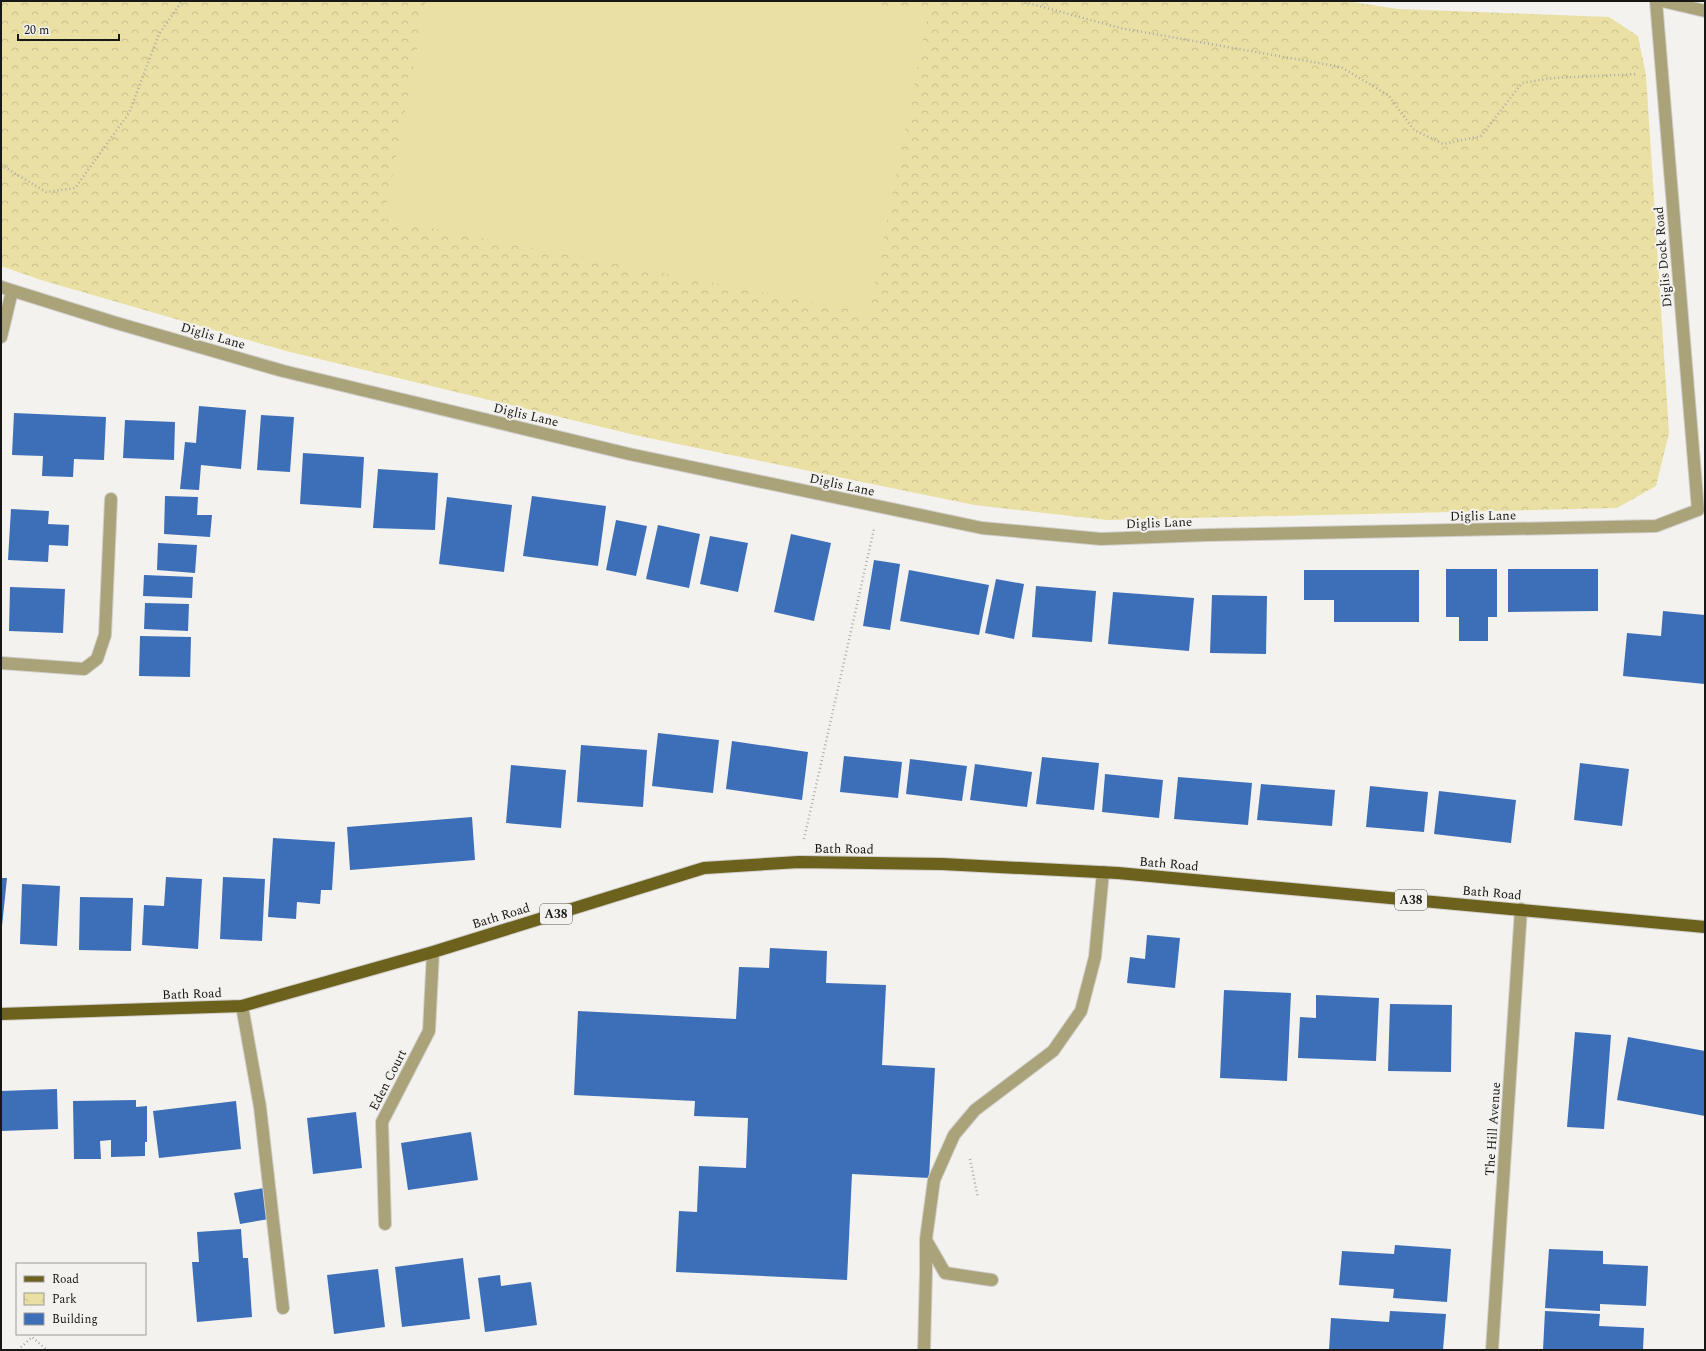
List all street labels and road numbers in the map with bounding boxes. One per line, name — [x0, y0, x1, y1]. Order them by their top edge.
street label: Diglis Dock Road — [1649, 206, 1677, 308]
street label: Diglis Lane — [178, 317, 248, 355]
street label: Diglis Lane — [491, 398, 561, 432]
street label: Diglis Lane — [807, 468, 877, 502]
street label: Diglis Lane — [1450, 505, 1516, 527]
street label: Diglis Lane — [1126, 512, 1192, 534]
street label: Bath Road — [814, 838, 874, 860]
street label: Bath Road — [1138, 851, 1200, 877]
street label: Bath Road — [1461, 880, 1523, 906]
road number: A38 — [1395, 890, 1427, 910]
street label: Bath Road — [470, 898, 532, 934]
road number: A38 — [540, 904, 572, 924]
street label: Bath Road — [162, 983, 222, 1005]
street label: Eden Court — [364, 1046, 412, 1114]
street label: The Hill Avenue — [1480, 1081, 1506, 1177]

